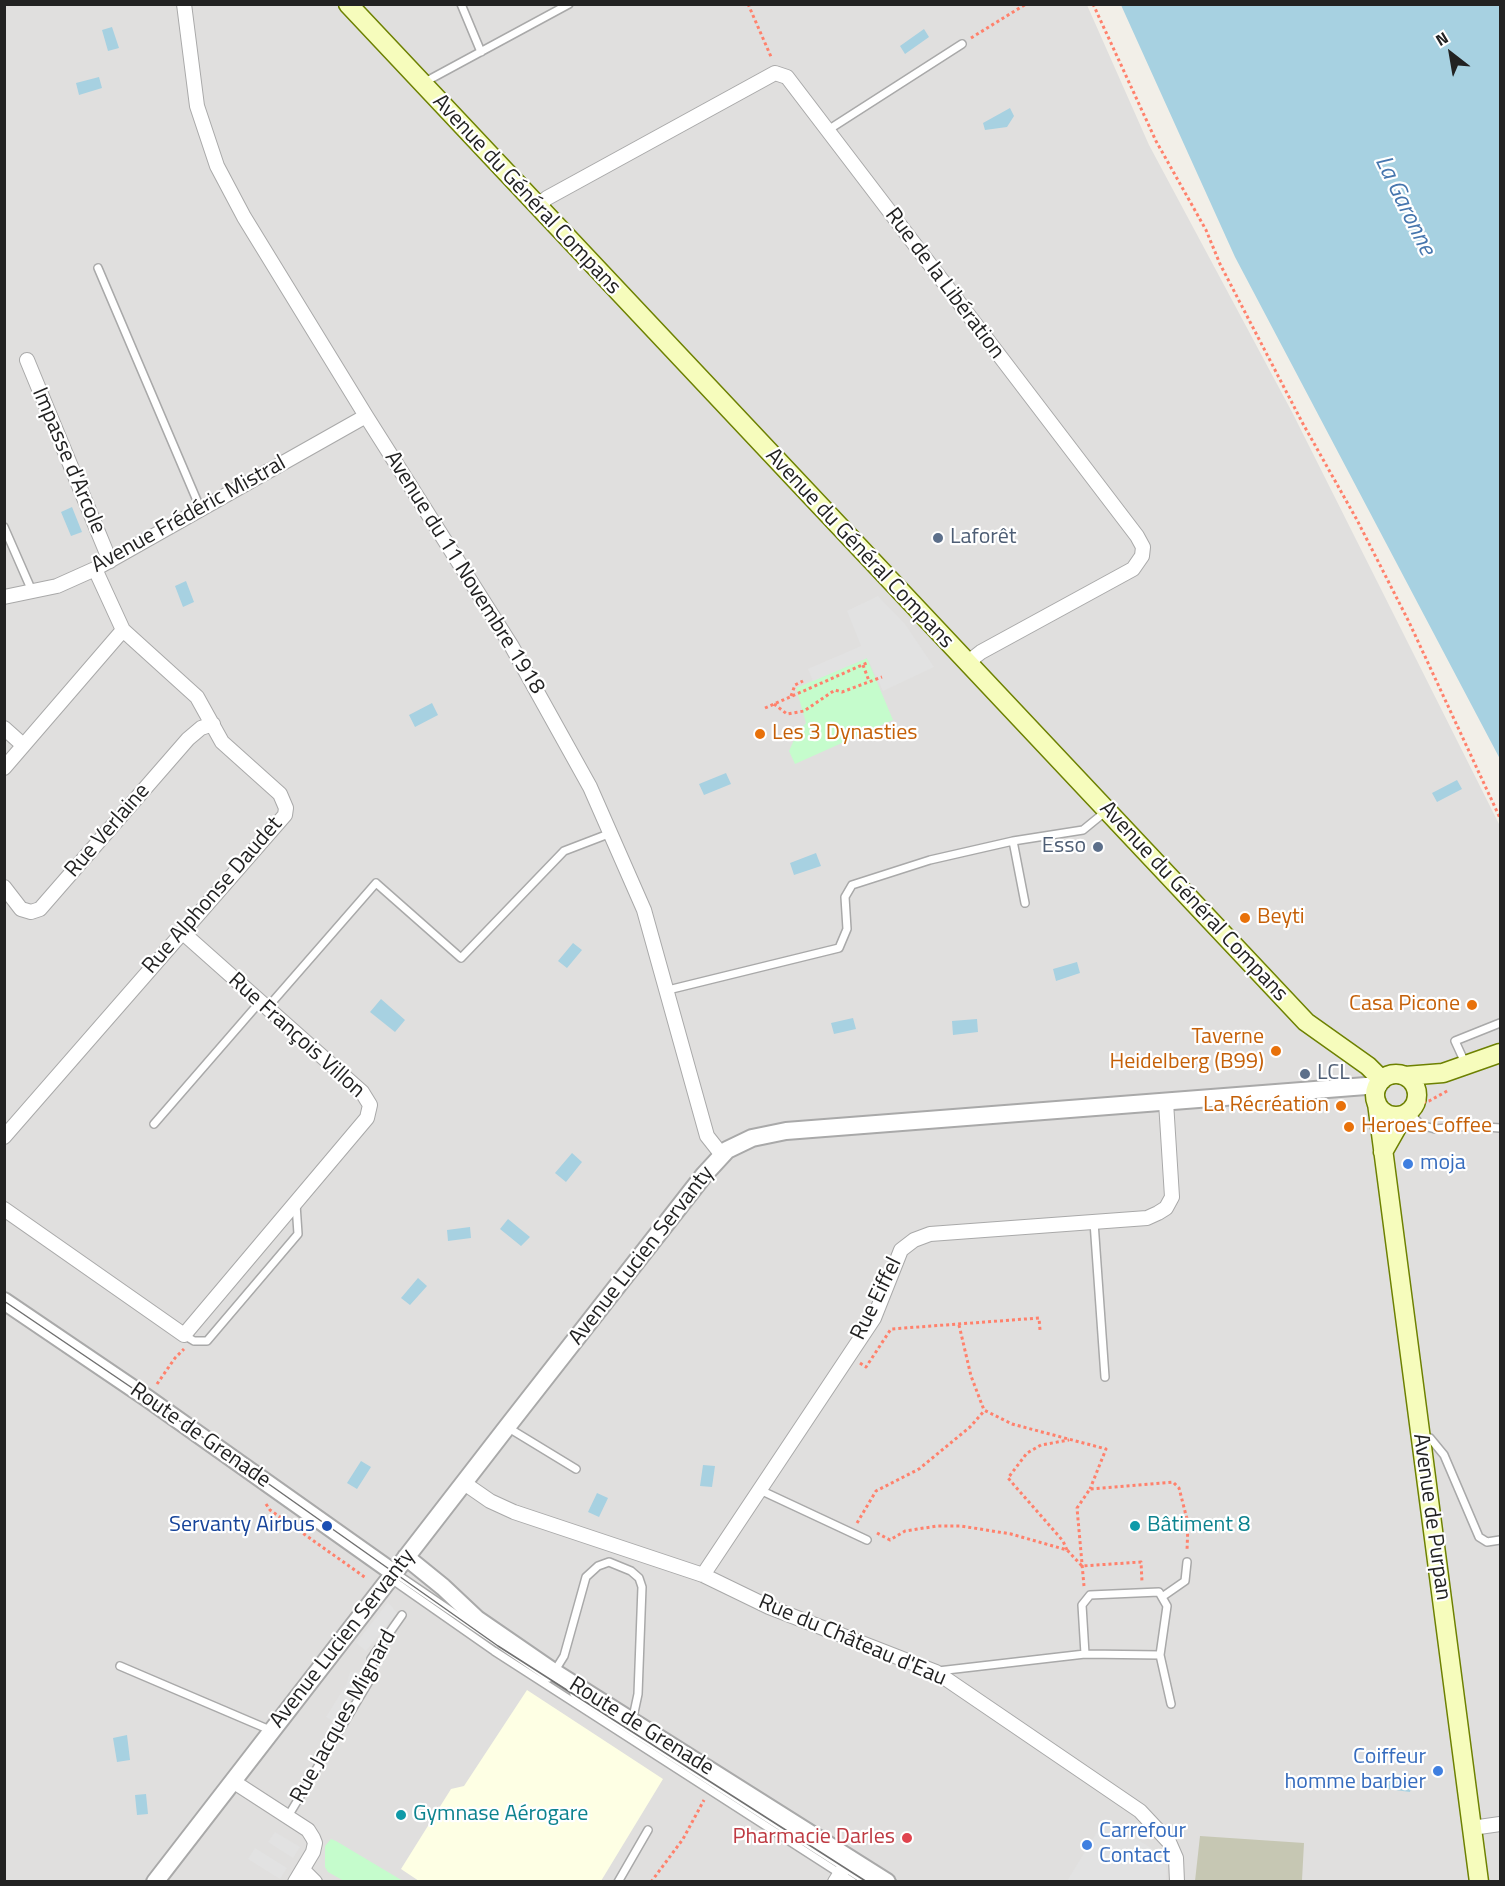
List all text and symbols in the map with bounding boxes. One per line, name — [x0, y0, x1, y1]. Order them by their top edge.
north arrow — [1421, 24, 1481, 84]
text: N — [1431, 25, 1453, 52]
street label: Avenue du Général Compans — [426, 89, 626, 301]
water label: La Garonne — [1368, 151, 1440, 261]
street label: Rue de la Libération — [879, 203, 1009, 365]
street label: Impasse d'Arcole — [25, 384, 111, 538]
street label: Avenue du Général Compans — [759, 443, 959, 655]
street label: Avenue du 11 Novembre 1918 — [378, 447, 550, 699]
street label: Avenue Frédéric Mistral — [87, 451, 291, 579]
place label: Laforêt — [950, 525, 1016, 551]
marker: Laforêt — [931, 531, 945, 545]
place label: Les 3 Dynasties — [772, 721, 918, 747]
marker: Les 3 Dynasties — [753, 727, 767, 741]
street label: Rue Verlaine — [60, 779, 156, 883]
street label: Avenue du Général Compans — [1093, 796, 1293, 1008]
street label: Rue Alphonse Daudet — [138, 812, 288, 980]
place label: Esso — [1042, 834, 1086, 860]
marker: Esso — [1091, 840, 1105, 854]
place label: Beyti — [1257, 905, 1305, 931]
marker: Beyti — [1238, 911, 1252, 925]
street label: Rue François Villon — [222, 968, 370, 1104]
place label: Casa Picone — [1349, 992, 1460, 1018]
marker: Casa Picone — [1465, 998, 1479, 1012]
place label: Taverne Heidelberg (B99) — [1109, 1025, 1264, 1076]
marker: Taverne Heidelberg (B99) — [1269, 1044, 1283, 1058]
place label: LCL — [1317, 1061, 1350, 1087]
marker: LCL — [1298, 1067, 1312, 1081]
place label: La Récréation — [1203, 1093, 1329, 1119]
marker: La Récréation — [1334, 1099, 1348, 1113]
place label: Heroes Coffee — [1361, 1114, 1492, 1140]
marker: Heroes Coffee — [1342, 1120, 1356, 1134]
place label: moja — [1420, 1151, 1466, 1177]
marker: moja — [1401, 1157, 1415, 1171]
street label: Avenue Lucien Servanty — [564, 1161, 720, 1351]
street label: Rue Eiffel — [846, 1253, 908, 1345]
street label: Route de Grenade — [125, 1378, 275, 1494]
street label: Avenue de Purpan — [1406, 1432, 1456, 1602]
place label: Servanty Airbus — [169, 1513, 315, 1539]
place label: Bâtiment 8 — [1147, 1513, 1250, 1539]
marker: Servanty Airbus — [320, 1519, 334, 1533]
marker: Bâtiment 8 — [1128, 1519, 1142, 1533]
street label: Avenue Lucien Servanty — [265, 1544, 421, 1734]
street label: Rue du Château d'Eau — [754, 1589, 950, 1693]
street label: Rue Jacques Mignard — [285, 1626, 403, 1808]
street label: Route de Grenade — [564, 1672, 718, 1782]
place label: Coiffeur homme barbier — [1285, 1745, 1426, 1796]
marker: Coiffeur homme barbier — [1431, 1764, 1445, 1778]
place label: Gymnase Aérogare — [413, 1802, 588, 1828]
marker: Gymnase Aérogare — [394, 1808, 408, 1822]
place label: Carrefour Contact — [1099, 1819, 1186, 1870]
place label: Pharmacie Darles — [732, 1825, 895, 1851]
marker: Pharmacie Darles — [900, 1831, 914, 1845]
marker: Carrefour Contact — [1080, 1838, 1094, 1852]

